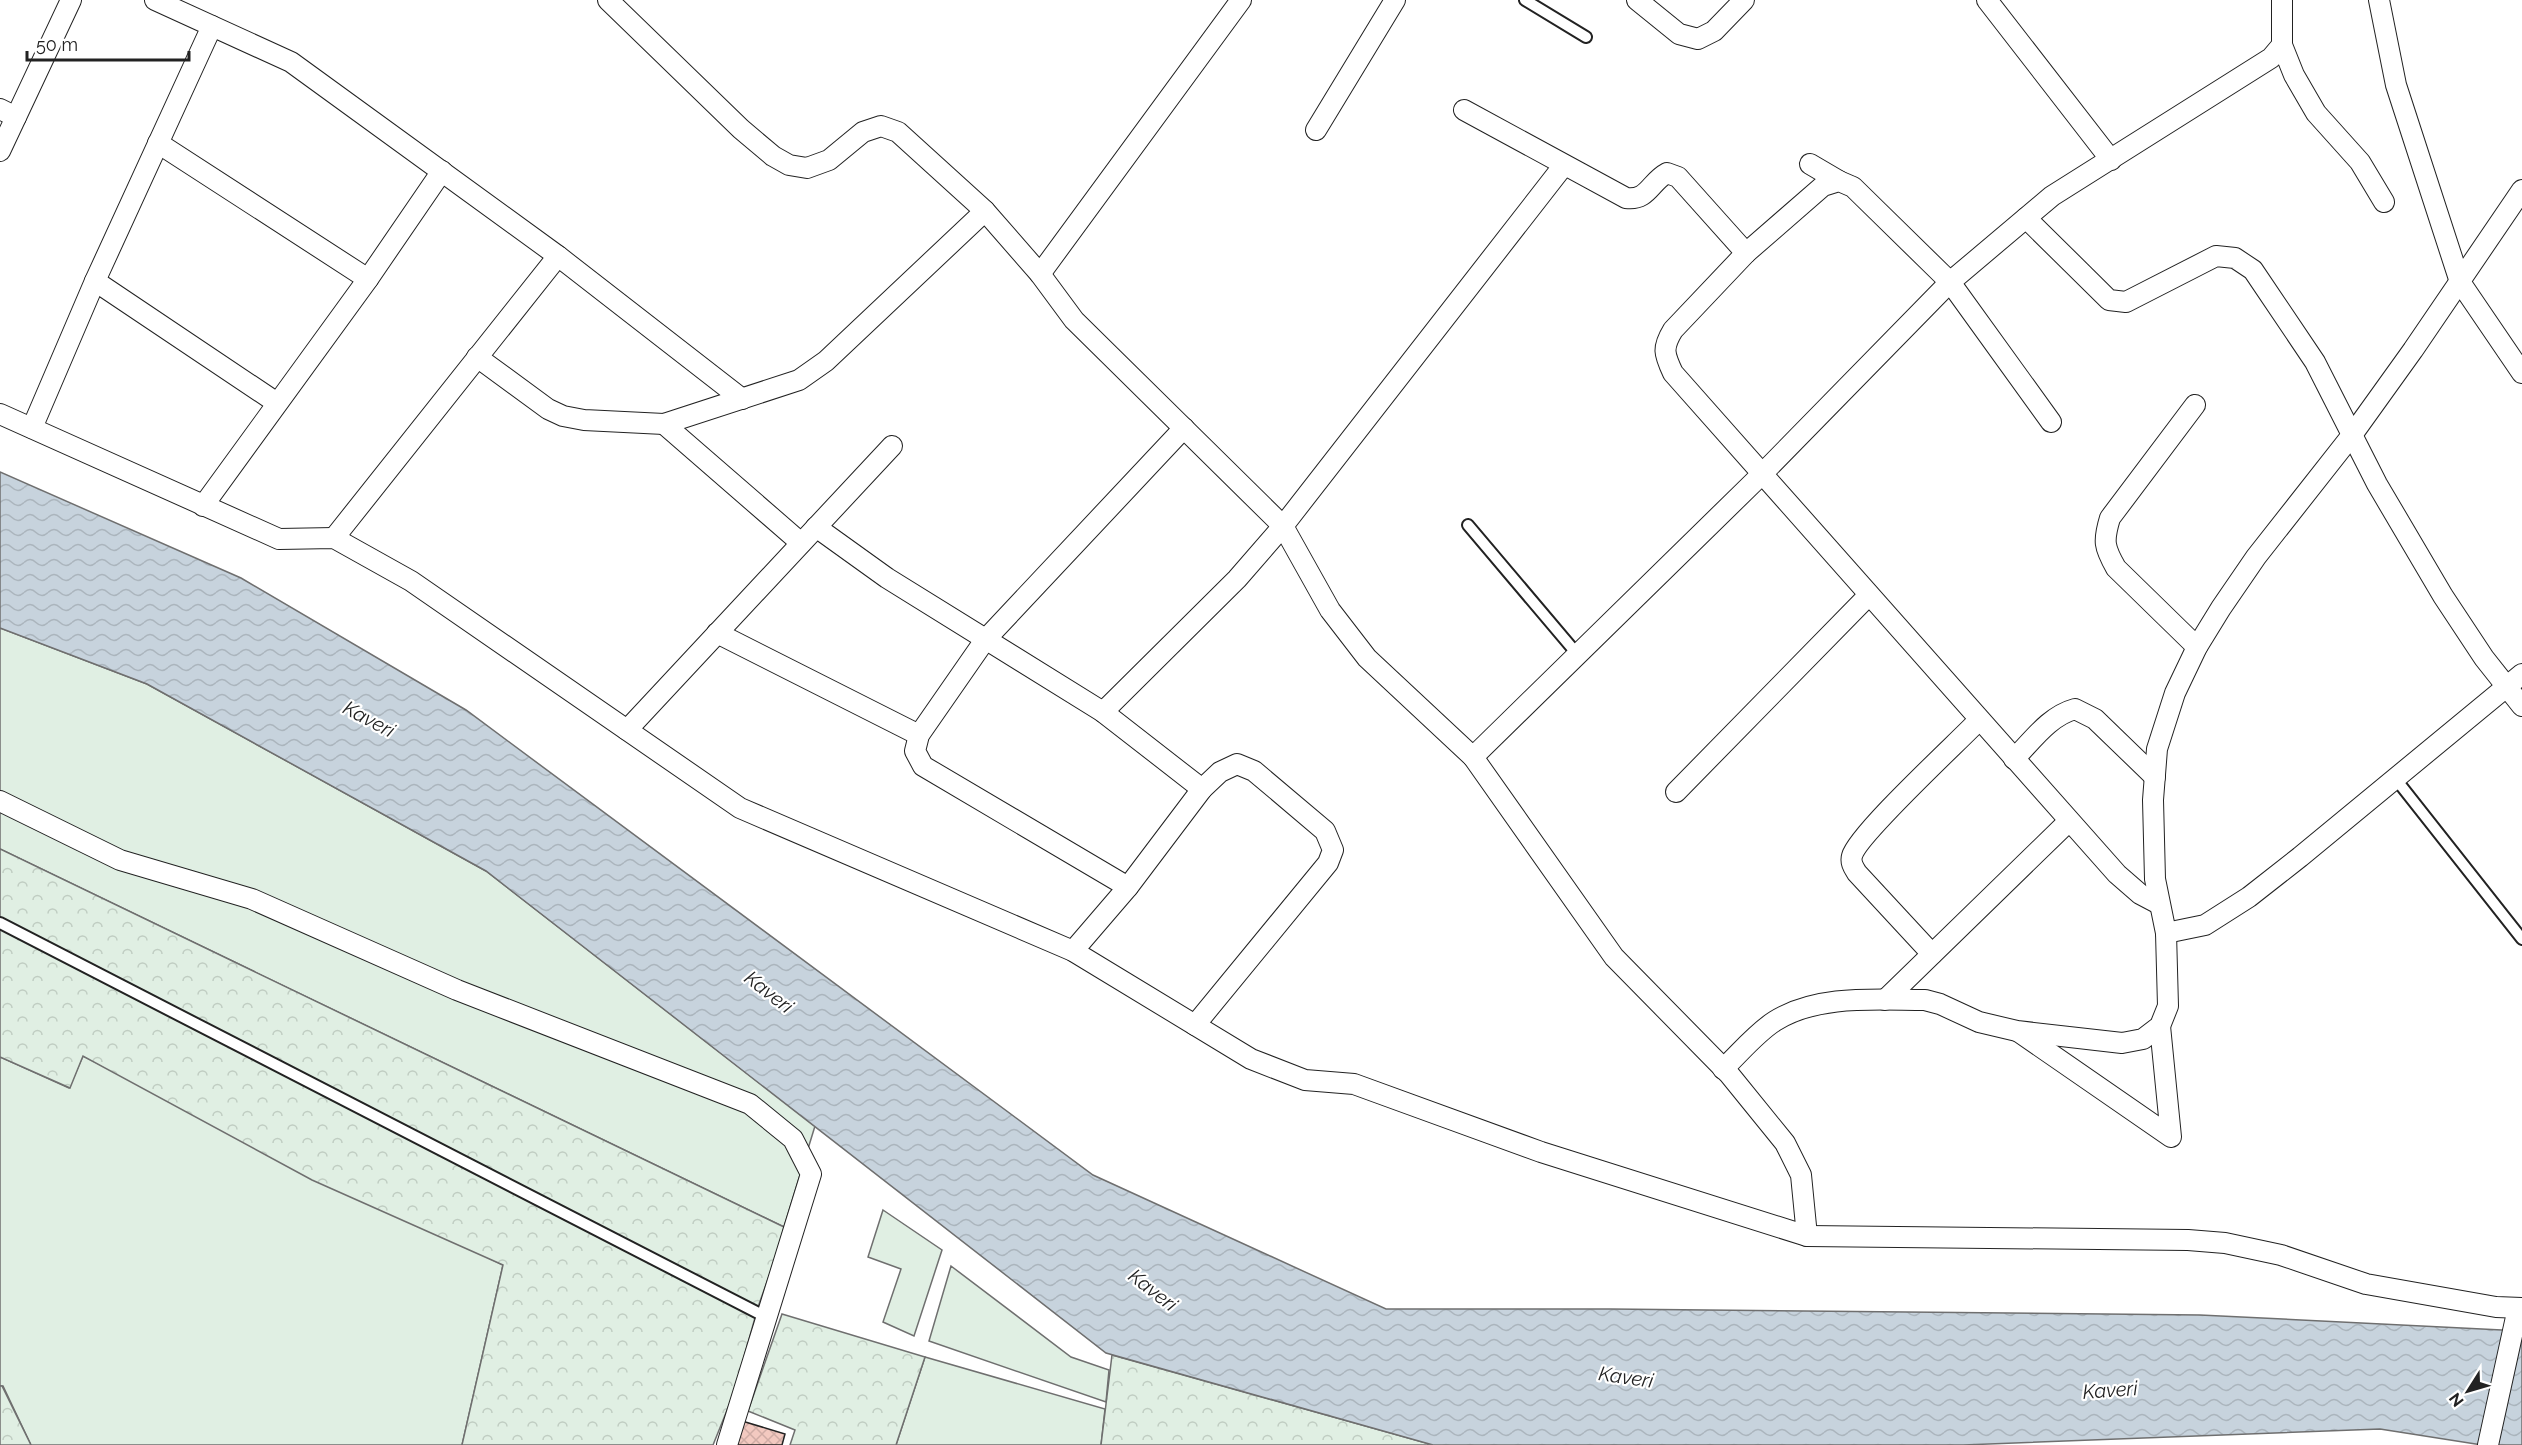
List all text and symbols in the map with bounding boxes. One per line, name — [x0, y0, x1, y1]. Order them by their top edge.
scale bar — [27, 24, 189, 62]
text: 50 m — [36, 34, 78, 55]
water label: Kaveri — [339, 695, 400, 743]
water label: Kaveri — [740, 966, 799, 1019]
water label: Kaveri — [1124, 1264, 1183, 1317]
water label: Kaveri — [1597, 1361, 1656, 1393]
north arrow — [2438, 1361, 2498, 1421]
water label: Kaveri — [2082, 1376, 2139, 1404]
text: N — [2445, 1389, 2468, 1410]

